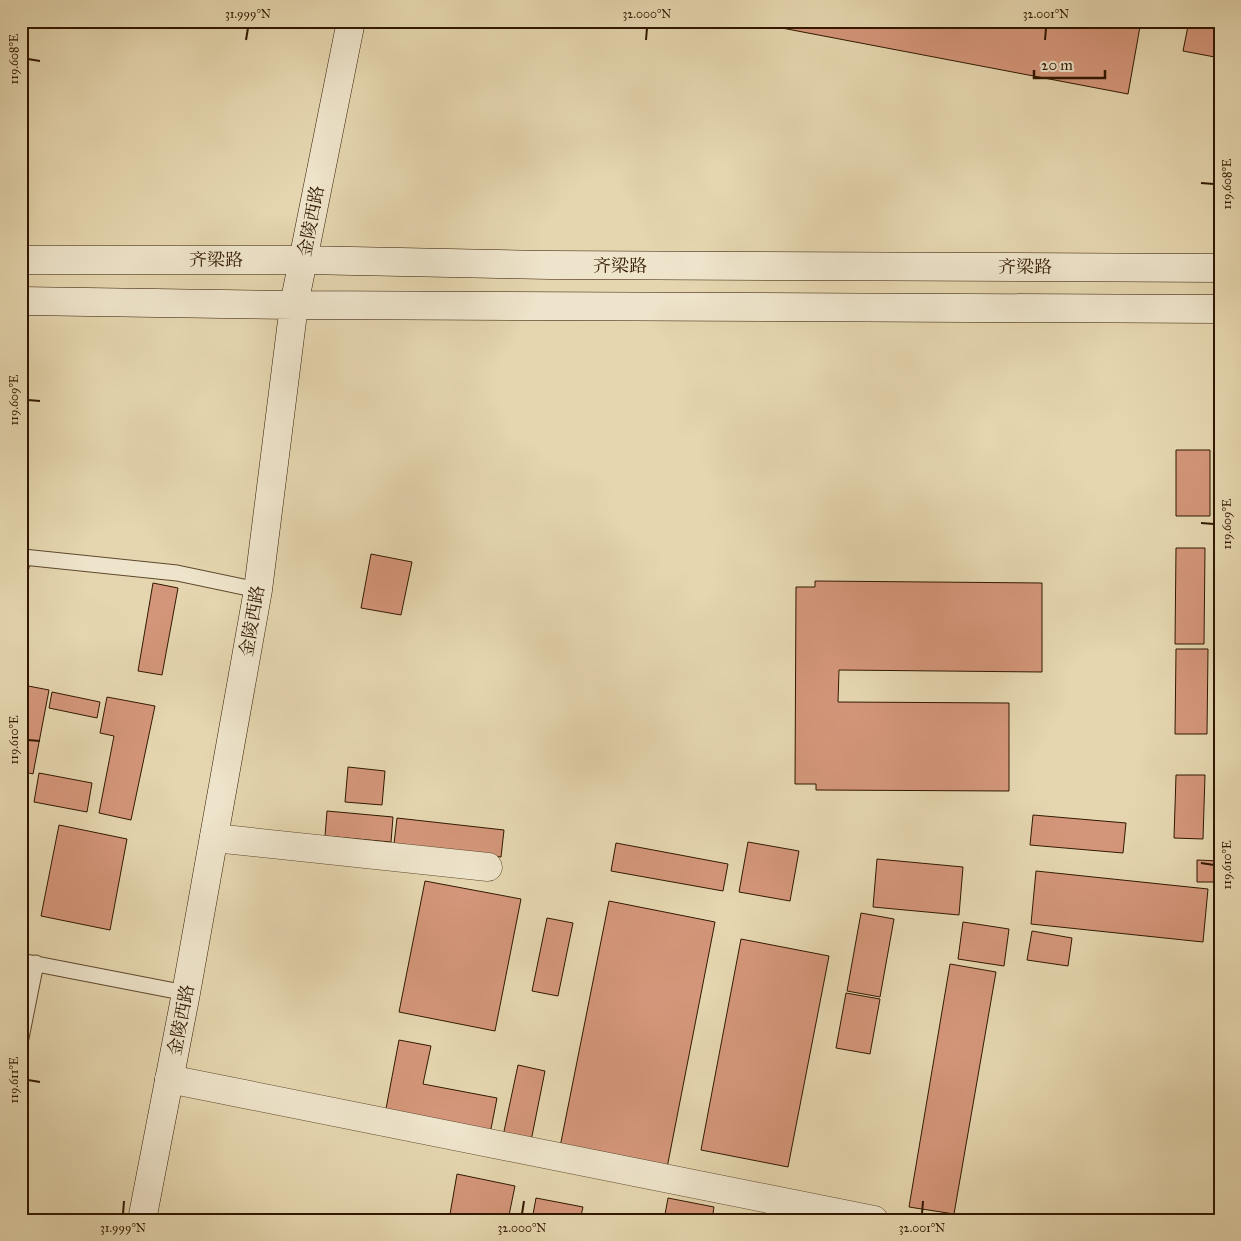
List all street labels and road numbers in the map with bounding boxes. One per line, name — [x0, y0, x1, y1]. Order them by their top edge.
street label: 金陵西路 — [293, 184, 329, 258]
street label: 齐梁路 — [189, 249, 243, 271]
street label: 齐梁路 — [593, 255, 647, 277]
street label: 齐梁路 — [998, 256, 1052, 278]
street label: 金陵西路 — [235, 584, 269, 658]
street label: 金陵西路 — [163, 983, 199, 1057]

